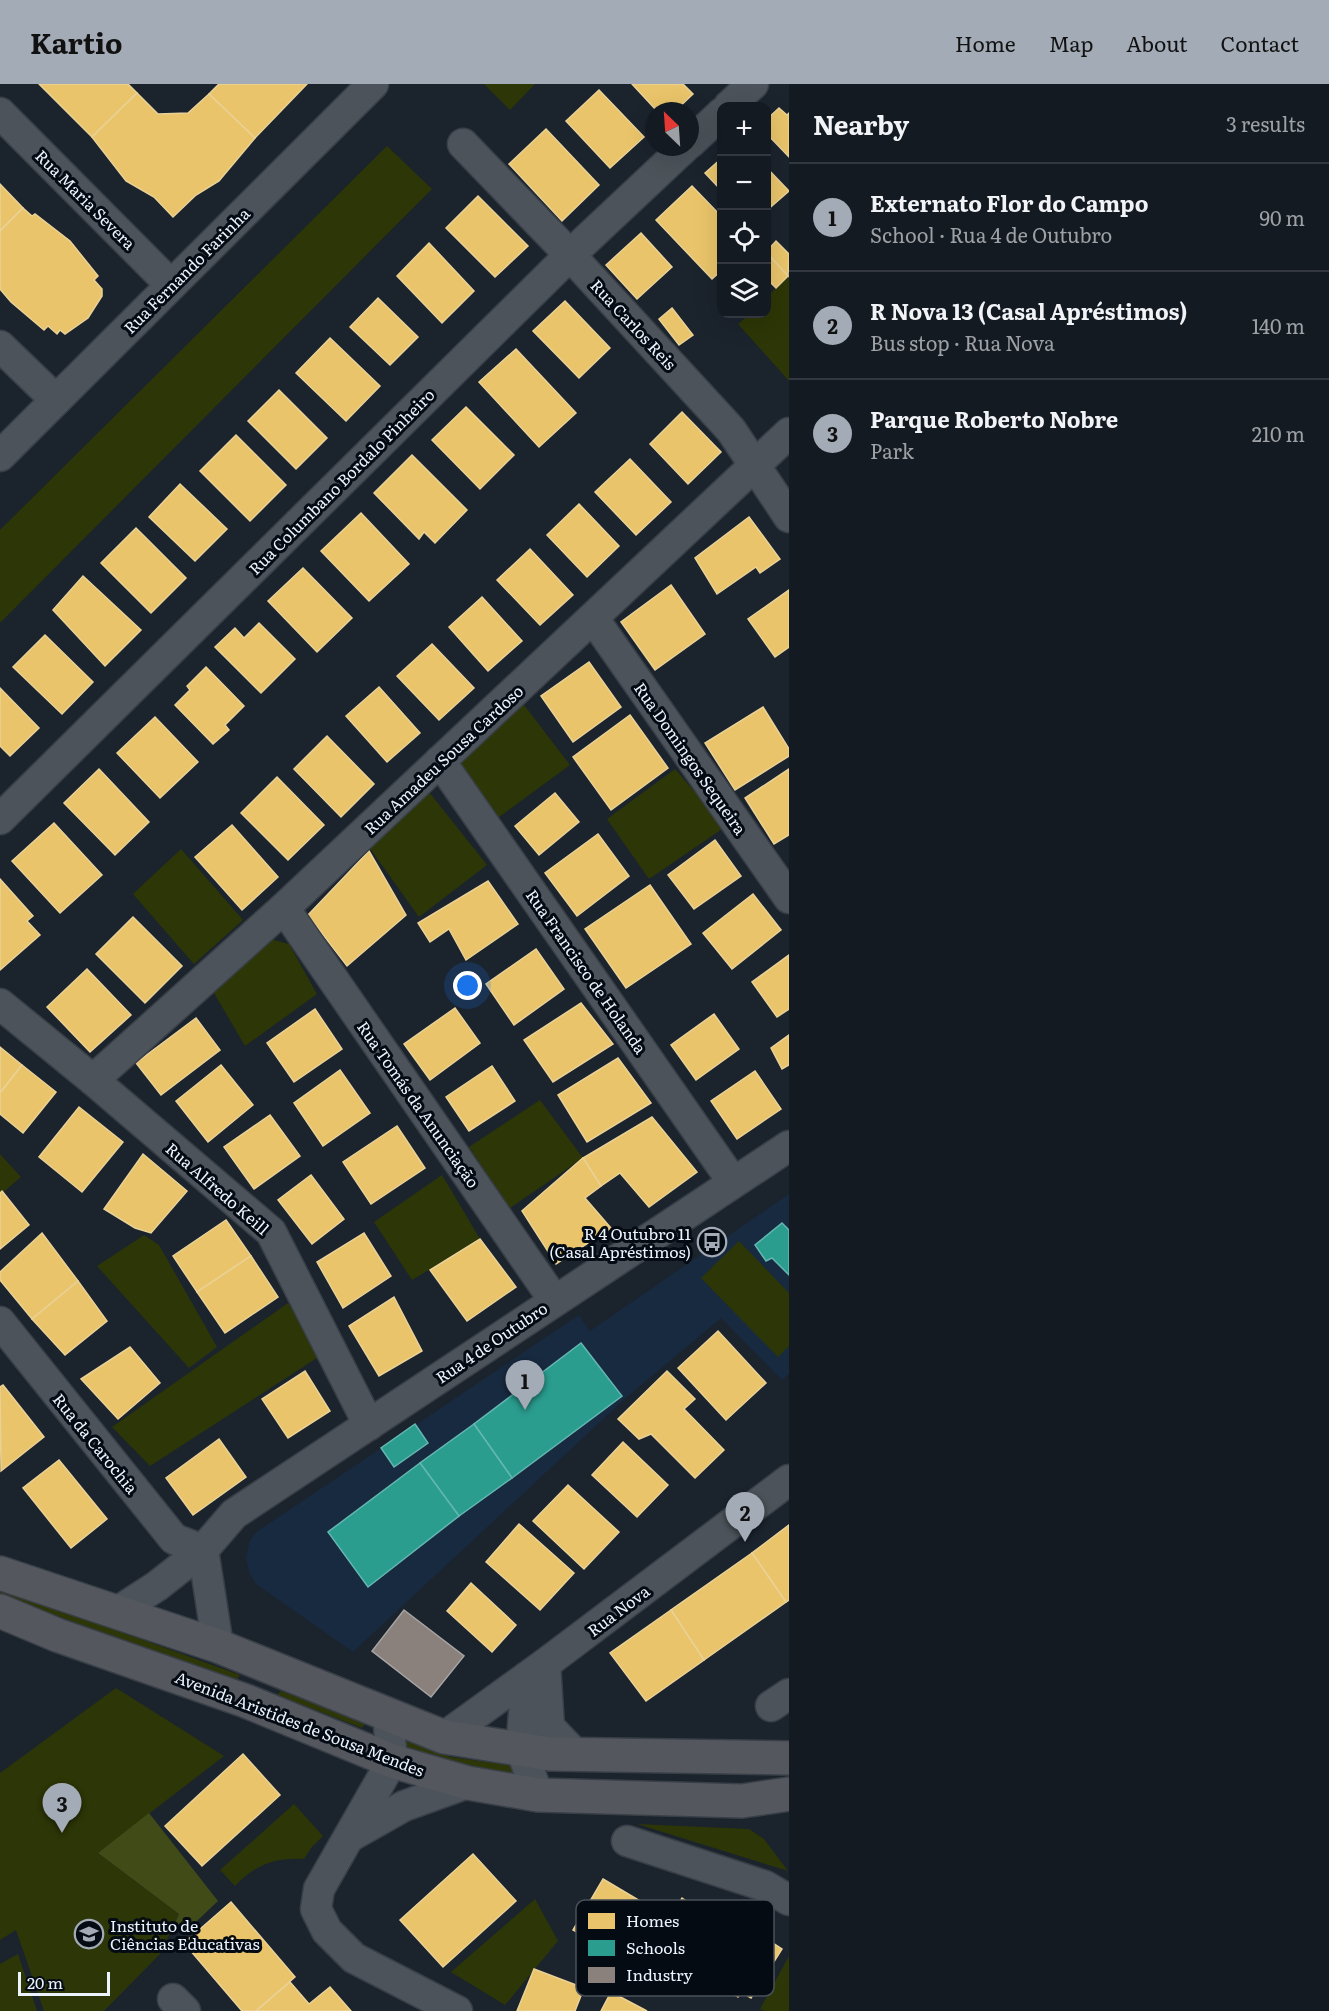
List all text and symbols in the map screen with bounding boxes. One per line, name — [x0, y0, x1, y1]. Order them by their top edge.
text: Kartio — [30, 21, 123, 63]
text: Home — [955, 27, 1016, 58]
text: Map — [1049, 27, 1093, 58]
text: About — [1126, 27, 1188, 58]
text: Contact — [1221, 27, 1299, 58]
north arrow — [645, 102, 699, 156]
map controls — [717, 102, 771, 318]
button: + — [717, 102, 771, 156]
text: Nearby — [813, 104, 909, 143]
text: 3 results — [1226, 108, 1305, 138]
street label: Rua Maria Severa — [31, 144, 142, 255]
button: − — [717, 156, 771, 210]
text: Externato Flor do Campo — [870, 186, 1148, 219]
street label: Rua Fernando Farinha — [117, 201, 255, 339]
text: 1 — [828, 202, 837, 232]
text: 90 m — [1260, 202, 1305, 232]
button: locate — [717, 210, 771, 264]
text: School · Rua 4 de Outubro — [870, 219, 1112, 249]
button: layers — [717, 264, 771, 318]
street label: Rua Carlos Reis — [586, 273, 682, 375]
text: R Nova 13 (Casal Apréstimos) — [870, 294, 1187, 327]
text: 2 — [827, 310, 838, 340]
text: 140 m — [1252, 310, 1305, 340]
text: Bus stop · Rua Nova — [870, 327, 1055, 357]
street label: Rua Columbano Bordalo Pinheiro — [243, 383, 439, 579]
text: Parque Roberto Nobre — [870, 402, 1118, 435]
text: 3 — [827, 418, 838, 448]
text: 210 m — [1252, 418, 1305, 448]
text: Park — [870, 435, 914, 465]
street label: Rua Domingos Sequeira — [629, 677, 753, 839]
street label: Rua Amadeu Sousa Cardoso — [358, 679, 528, 839]
street label: Rua Francisco de Holanda — [521, 884, 653, 1059]
your location — [453, 971, 482, 1000]
street label: Rua Tomás da Anunciação — [352, 1016, 486, 1192]
street label: Rua Alfredo Keill — [161, 1136, 275, 1240]
place label: R 4 Outubro 11 (Casal Apréstimos) — [549, 1221, 691, 1263]
bus stop icon: R 4 Outubro 11 (Casal Apréstimos) — [696, 1226, 728, 1258]
street label: Rua 4 de Outubro — [430, 1296, 552, 1388]
pin: 1 — [506, 1360, 544, 1410]
street label: Rua da Carochia — [48, 1388, 144, 1499]
pin: 2 — [726, 1492, 764, 1542]
street label: Rua Nova — [582, 1578, 654, 1641]
street label: Avenida Aristides de Sousa Mendes — [172, 1664, 428, 1782]
pin: 3 — [42, 1784, 82, 1833]
legend — [576, 1900, 774, 1996]
text: Homes — [626, 1908, 679, 1932]
place label: Instituto de Ciências Educativas — [110, 1913, 260, 1955]
school or university icon: Instituto de Ciências Educativas — [73, 1918, 105, 1950]
text: Schools — [626, 1935, 685, 1959]
text: Industry — [626, 1962, 694, 1986]
scale bar — [18, 1969, 110, 1996]
text: 20 m — [27, 1970, 63, 1994]

